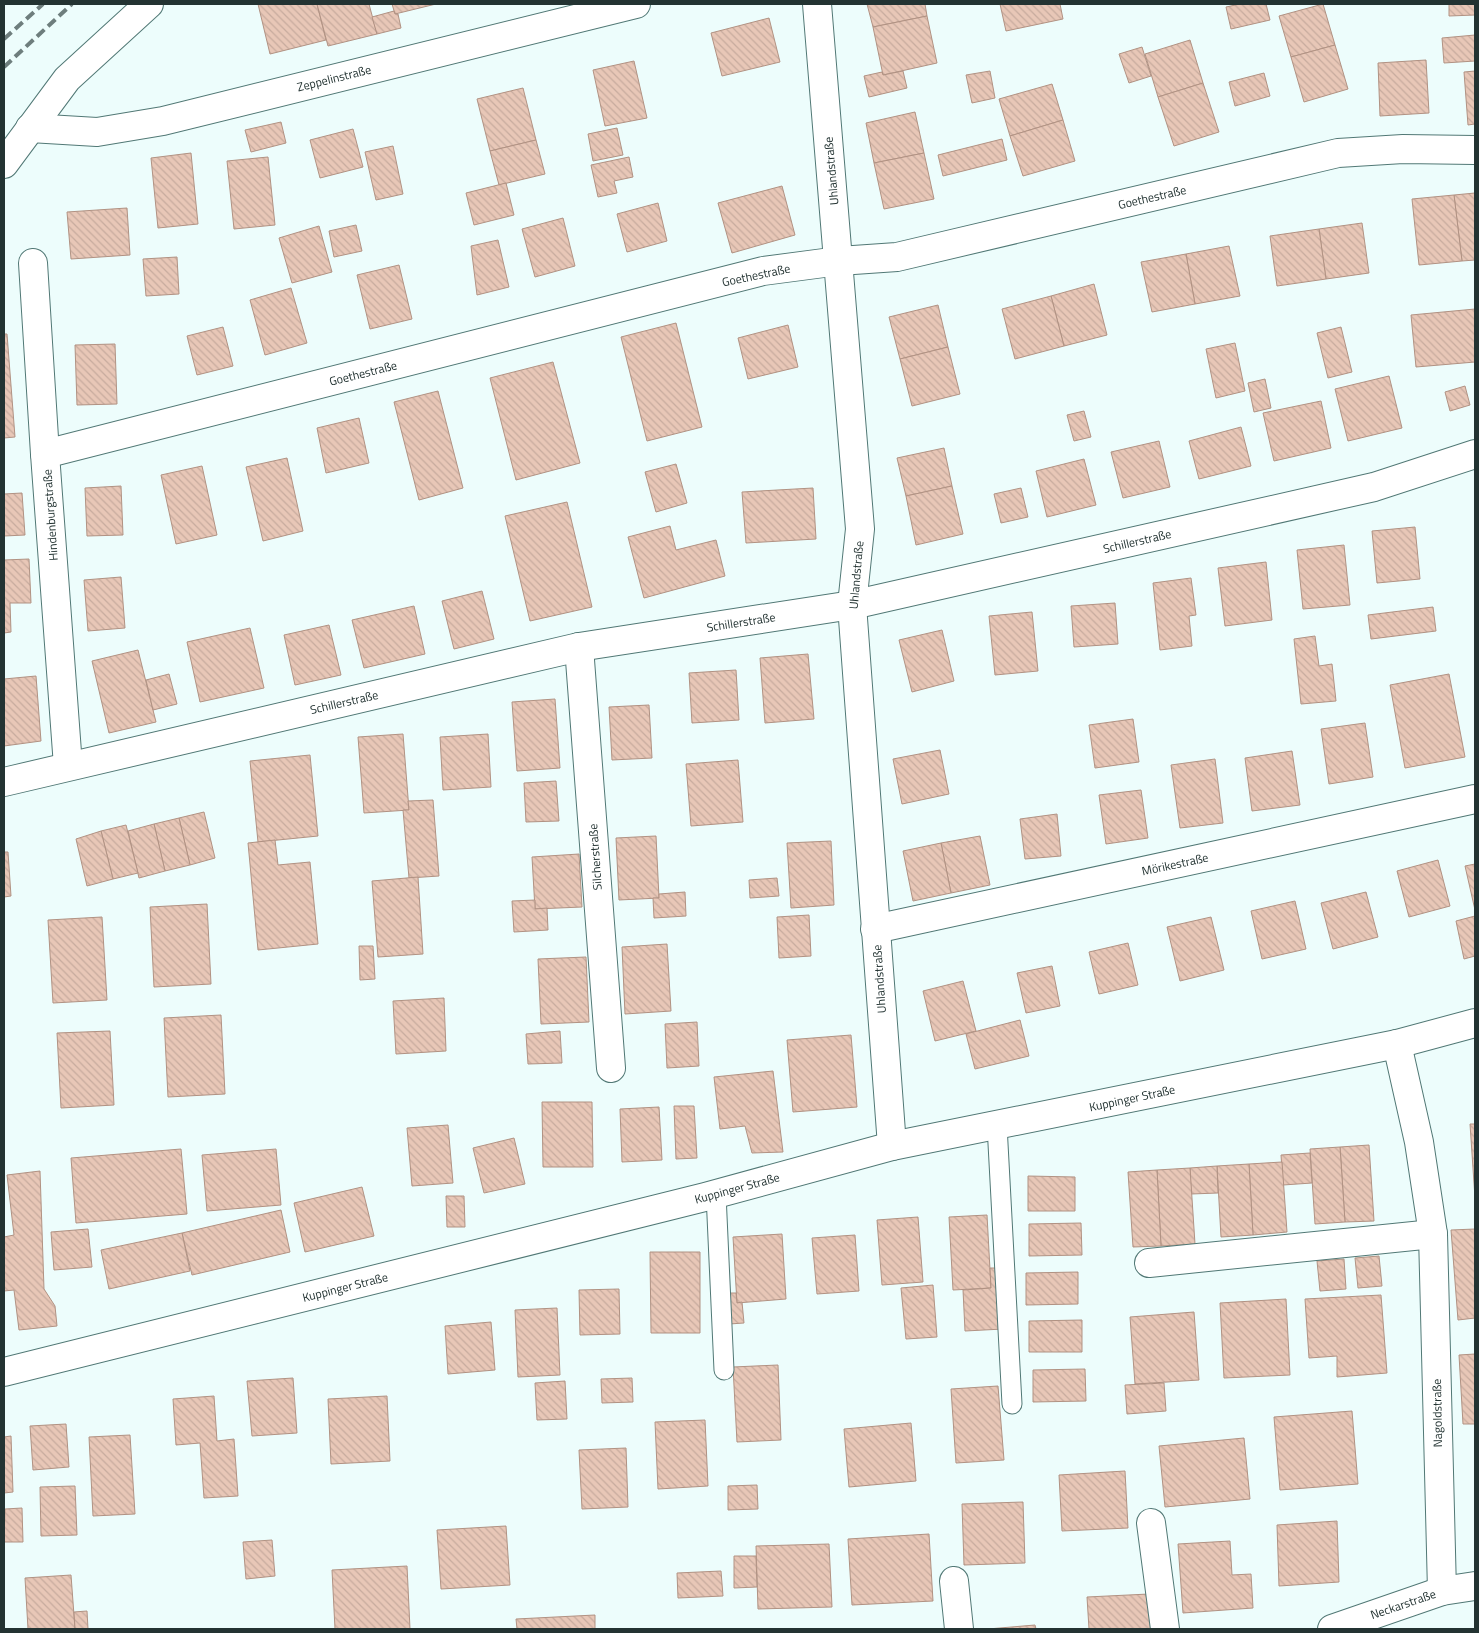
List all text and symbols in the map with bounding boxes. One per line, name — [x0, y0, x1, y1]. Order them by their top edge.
street label: Zeppelinstraße — [295, 60, 373, 96]
street label: Uhlandstraße — [819, 136, 843, 206]
street label: Goethestraße — [1116, 180, 1188, 214]
street label: Goethestraße — [720, 258, 792, 292]
street label: Goethestraße — [327, 355, 399, 391]
street label: Hindenburgstraße — [37, 469, 63, 561]
street label: Schillerstraße — [1101, 524, 1173, 558]
street label: Uhlandstraße — [844, 540, 868, 610]
street label: Schillerstraße — [705, 607, 777, 637]
street label: Schillerstraße — [308, 685, 380, 719]
street label: Silcherstraße — [583, 823, 607, 891]
street label: Mörikestraße — [1140, 848, 1210, 880]
street label: Uhlandstraße — [867, 944, 891, 1014]
street label: Kuppinger Straße — [1087, 1080, 1177, 1116]
street label: Kuppinger Straße — [692, 1167, 782, 1209]
street label: Kuppinger Straße — [300, 1267, 390, 1307]
street label: Nagoldstraße — [1427, 1379, 1447, 1447]
street label: Neckarstraße — [1368, 1584, 1438, 1624]

